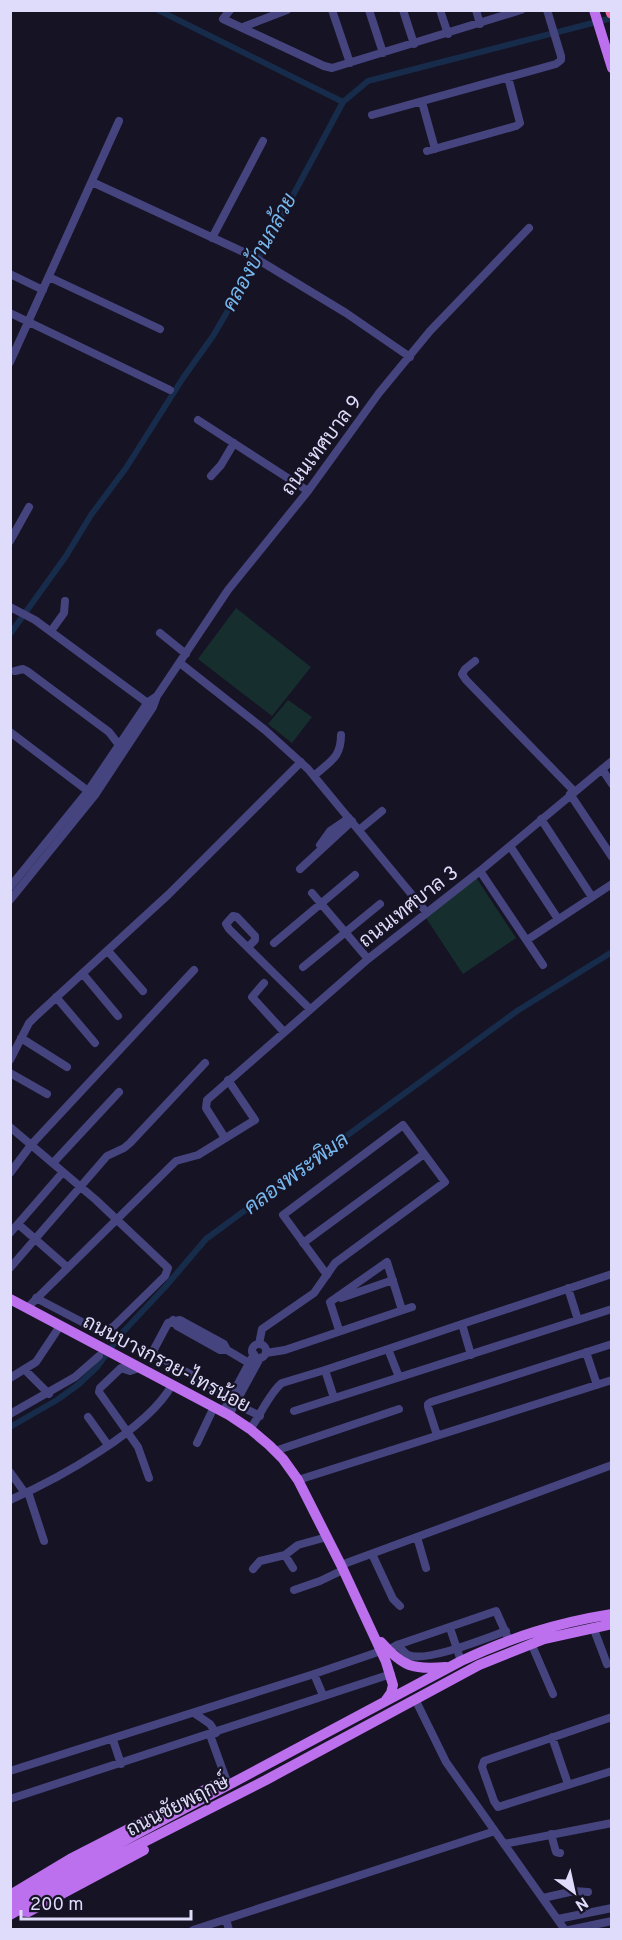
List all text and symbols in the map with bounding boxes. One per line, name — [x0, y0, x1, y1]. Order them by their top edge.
water label: คลองบ้านกล้วย — [216, 188, 304, 316]
street label: ถนนเทศบาล 9 — [276, 391, 369, 502]
street label: ถนนเทศบาล 3 — [354, 861, 464, 955]
water label: คลองพระพิมล — [239, 1127, 355, 1221]
street label: ถนนบางกรวย-ไทรน้อย — [78, 1308, 255, 1420]
street label: ถนนชัยพฤกษ์ — [121, 1767, 234, 1844]
north arrow — [544, 1862, 604, 1922]
scale bar — [21, 1883, 190, 1921]
text: N — [571, 1891, 591, 1914]
text: 200 m — [30, 1894, 83, 1917]

